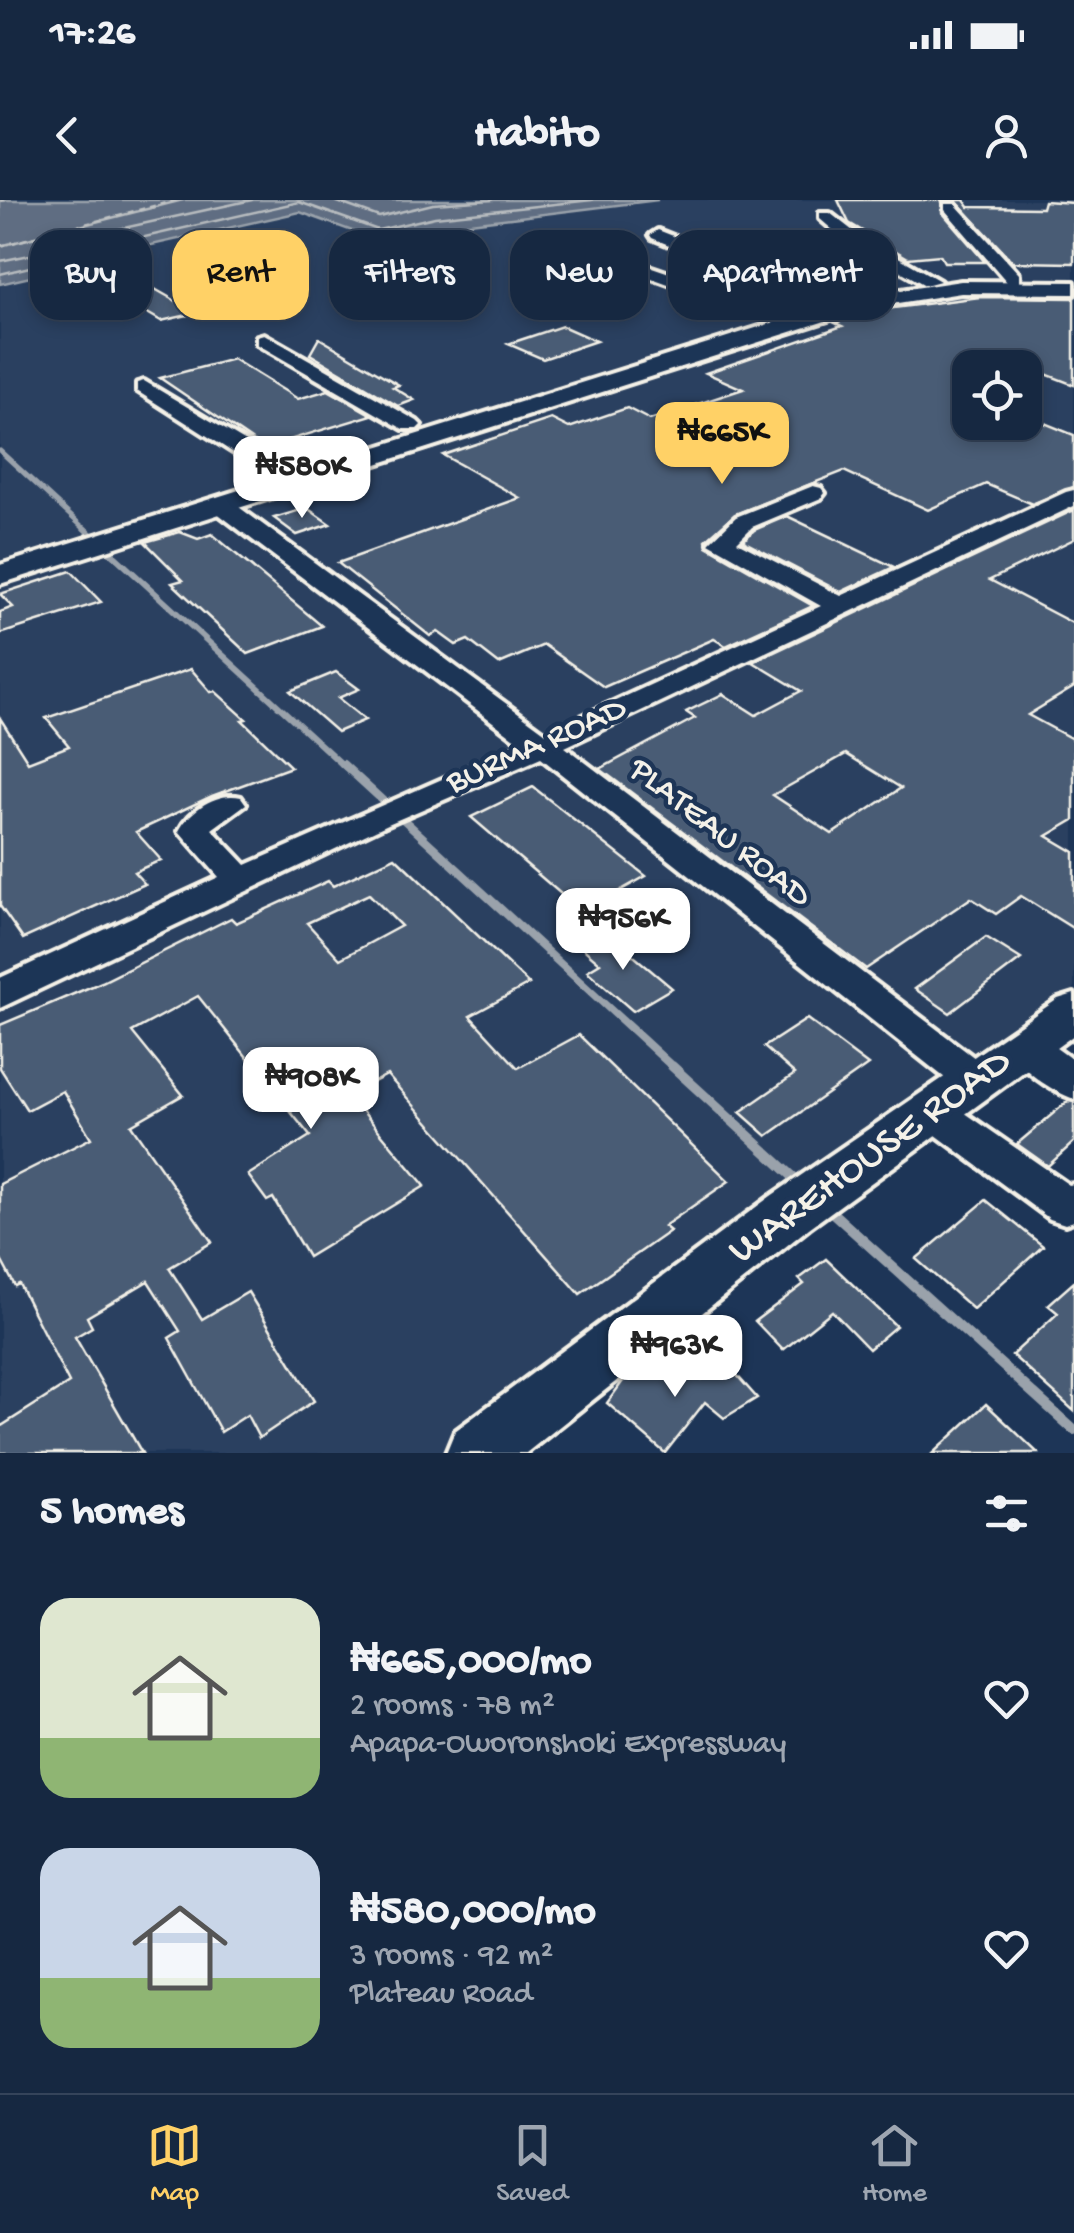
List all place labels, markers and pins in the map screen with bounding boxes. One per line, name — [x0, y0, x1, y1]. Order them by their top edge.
pin: ₦665K — [652, 402, 792, 487]
pin: ₦580K — [232, 436, 372, 521]
pin: ₦956K — [553, 888, 693, 973]
pin: ₦908K — [241, 1047, 381, 1132]
pin: ₦963K — [605, 1315, 745, 1400]

